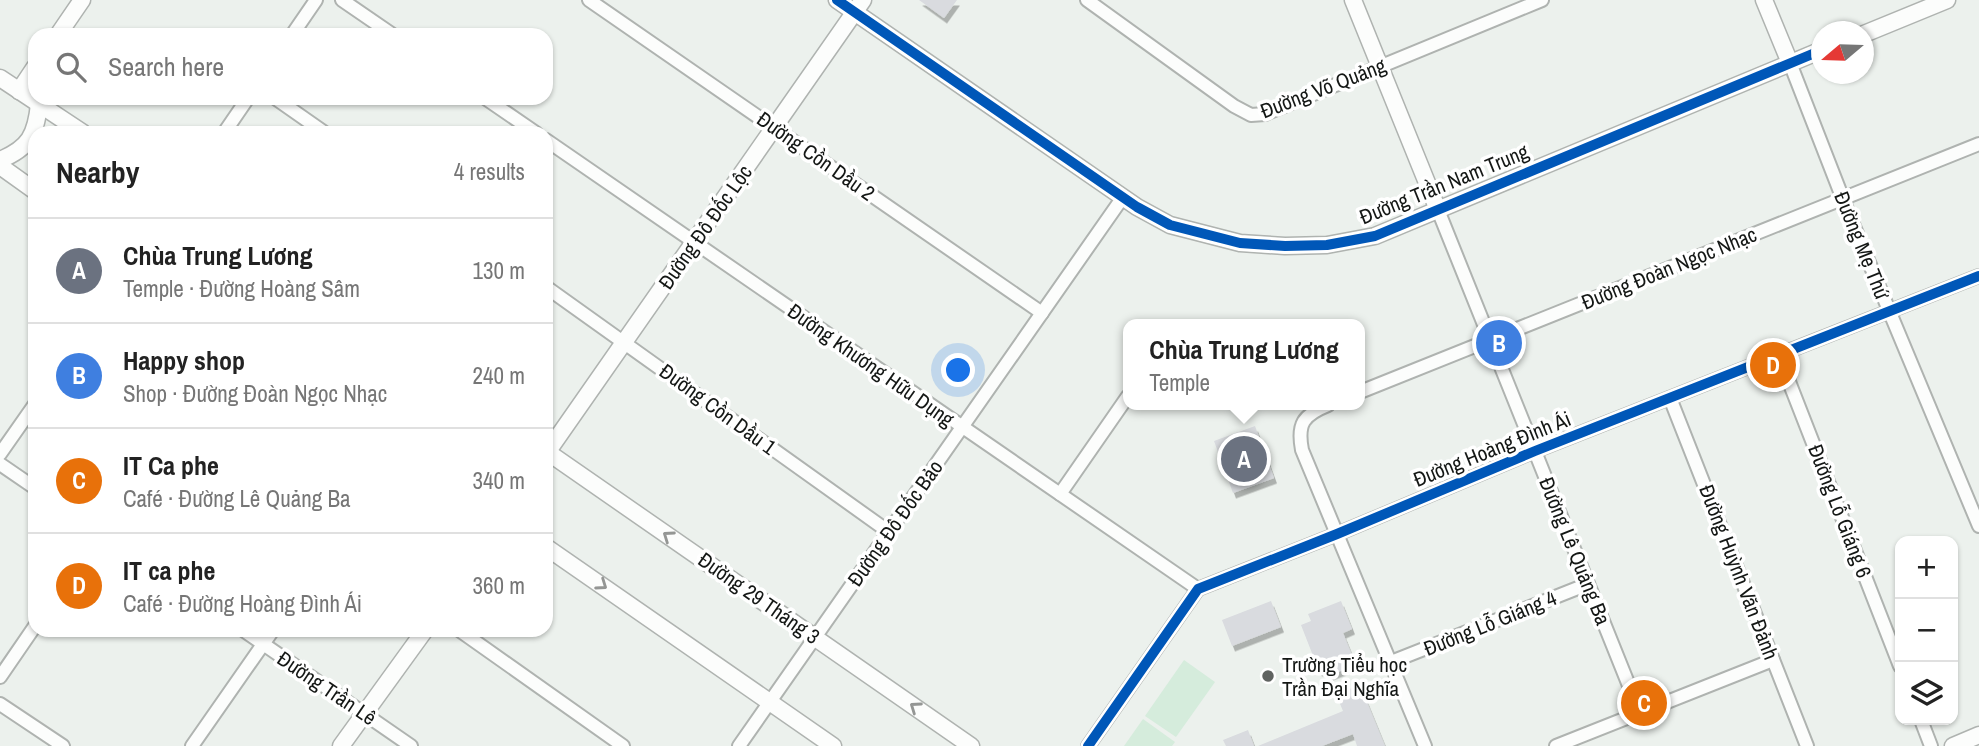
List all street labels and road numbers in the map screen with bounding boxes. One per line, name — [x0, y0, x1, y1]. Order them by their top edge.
street label: Đường Võ Quảng — [1256, 51, 1390, 125]
street label: Đường Cồn Dầu 2 — [751, 105, 881, 207]
street label: Đường Trần Nam Trung — [1355, 137, 1533, 231]
street label: Đường Đô Đốc Lộc — [651, 159, 759, 295]
street label: Đường Mẹ Thứ — [1827, 187, 1897, 304]
street label: Đường Đoàn Ngọc Nhạc — [1577, 220, 1761, 316]
street label: Đường Khương Hữu Dụng — [782, 297, 960, 434]
street label: Đường Cồn Dầu 1 — [654, 357, 783, 461]
street label: Đường Hoàng Đình Ái — [1409, 404, 1575, 494]
street label: Đường Lỗ Giáng 6 — [1801, 440, 1879, 582]
street label: Đường Đô Đốc Bảo — [841, 454, 949, 592]
street label: Đường Lê Quảng Ba — [1532, 473, 1618, 630]
street label: Đường Huỳnh Văn Đảnh — [1692, 480, 1786, 664]
street label: Đường 29 Tháng 3 — [692, 545, 826, 651]
street label: Đường Lỗ Giáng 4 — [1419, 583, 1561, 663]
street label: Đường Trần Lê — [272, 644, 382, 732]

